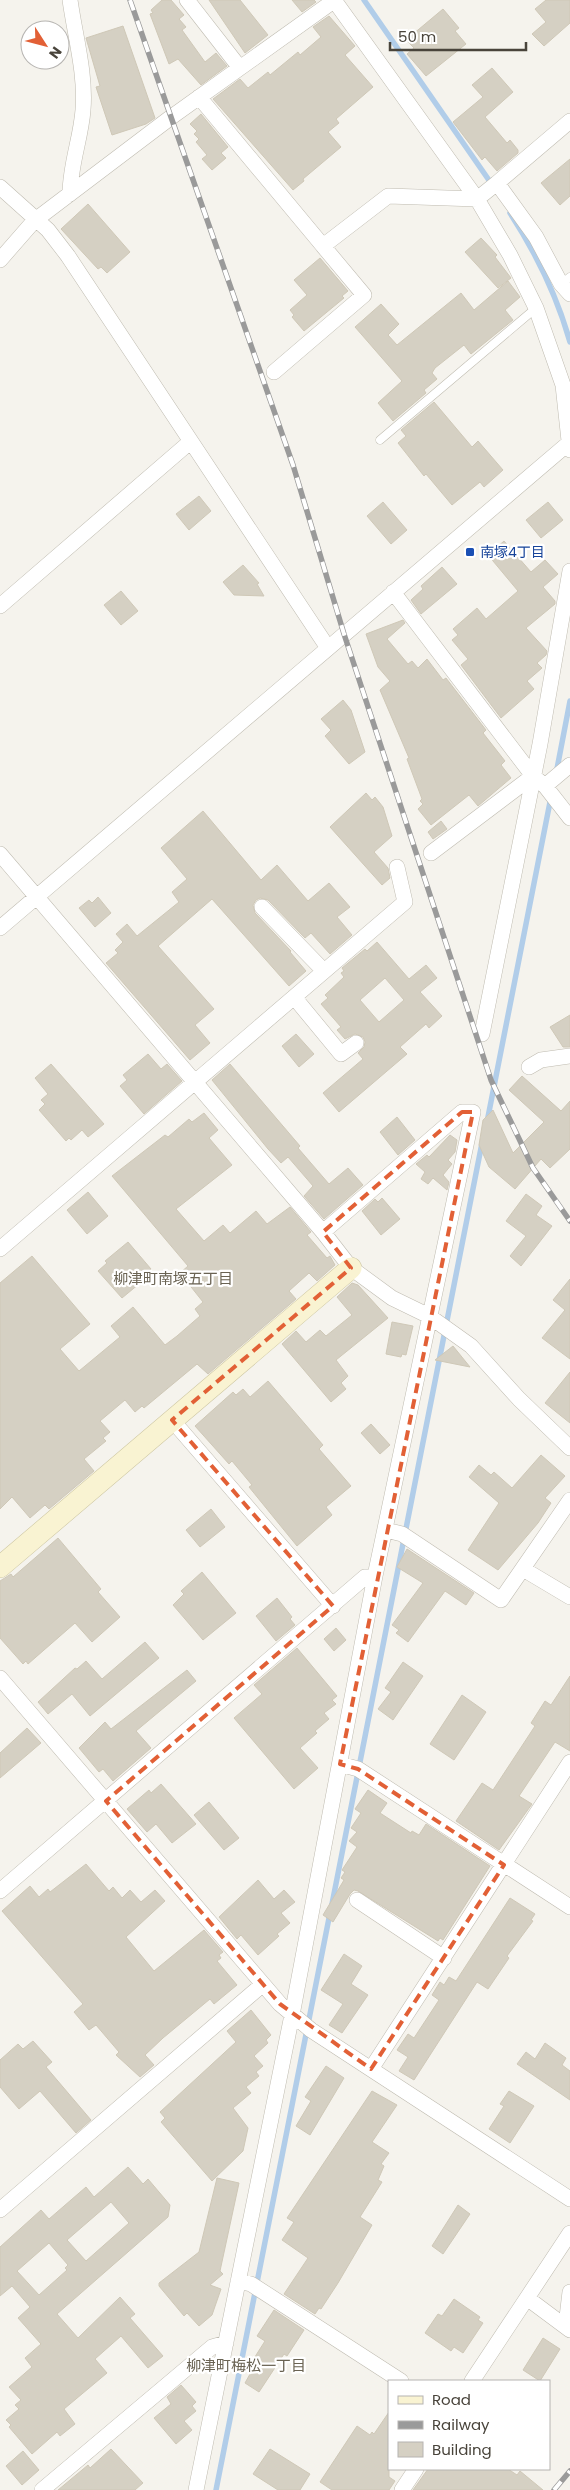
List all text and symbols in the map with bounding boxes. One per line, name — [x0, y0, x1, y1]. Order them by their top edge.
north arrow — [20, 20, 70, 70]
scale bar — [390, 20, 526, 52]
text: 50 m — [398, 26, 436, 47]
text: N — [44, 43, 67, 63]
place label: 南塚4丁目 — [480, 542, 545, 562]
marker: 南塚4丁目 — [464, 546, 476, 558]
district label: 柳津町南塚五丁目 — [113, 1268, 233, 1289]
district label: 柳津町梅松一丁目 — [186, 2355, 306, 2376]
legend — [388, 2380, 550, 2470]
text: Road — [432, 2389, 471, 2410]
text: Railway — [432, 2414, 490, 2435]
text: Building — [432, 2439, 492, 2460]

